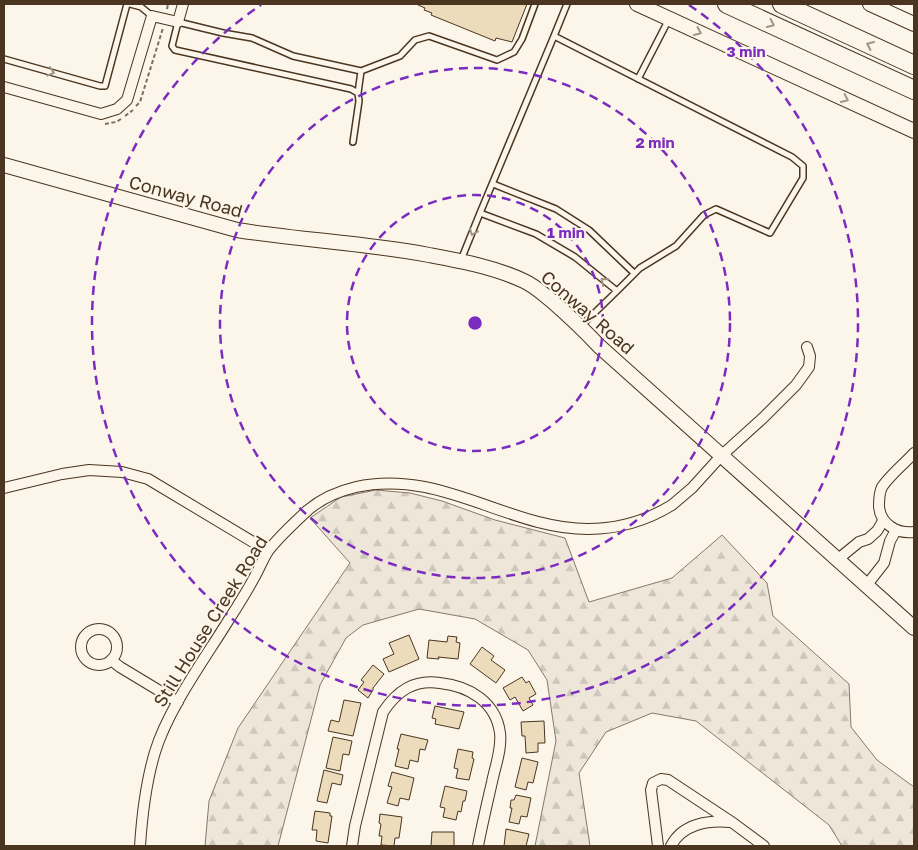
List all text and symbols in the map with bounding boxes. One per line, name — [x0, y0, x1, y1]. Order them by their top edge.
one-way arrow — [766, 18, 775, 28]
one-way arrow — [692, 25, 701, 35]
one-way arrow — [866, 40, 875, 51]
text: 3 min — [726, 42, 766, 60]
one-way arrow — [46, 67, 54, 77]
one-way arrow — [840, 93, 849, 104]
text: 2 min — [635, 133, 675, 151]
street label: Conway Road — [127, 170, 245, 222]
text: 1 min — [547, 223, 585, 241]
one-way arrow — [468, 227, 479, 236]
street label: Conway Road — [537, 265, 639, 359]
one-way arrow — [601, 277, 610, 286]
centre of rings — [466, 314, 484, 332]
street label: Still House Creek Road — [148, 531, 272, 711]

